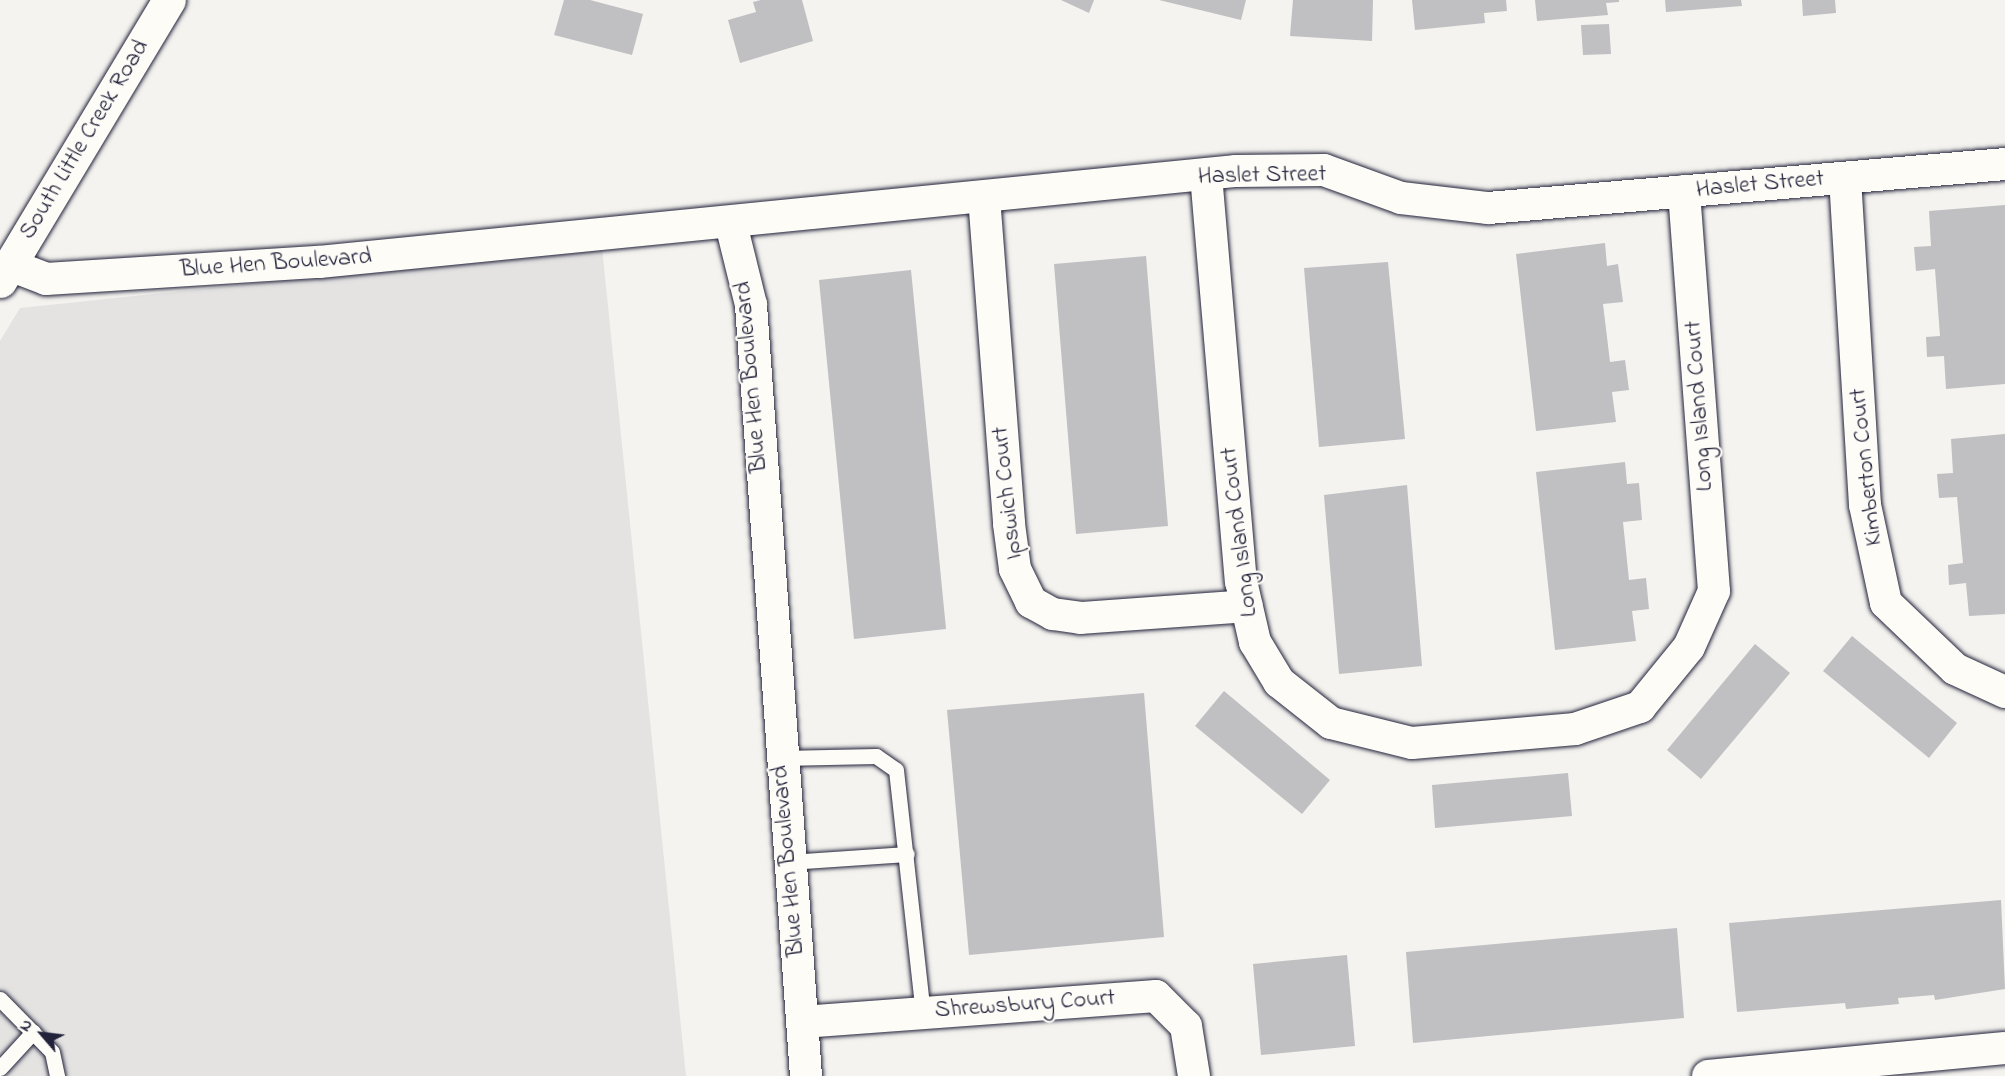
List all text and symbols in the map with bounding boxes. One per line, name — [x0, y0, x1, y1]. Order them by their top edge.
street label: South Little Creek Road — [14, 35, 156, 245]
street label: Haslet Street — [1198, 160, 1326, 192]
street label: Haslet Street — [1695, 165, 1825, 205]
street label: Blue Hen Boulevard — [179, 243, 373, 285]
street label: Blue Hen Boulevard — [729, 280, 775, 474]
street label: Long Island Court — [1680, 320, 1720, 492]
street label: Kimberton Court — [1844, 387, 1890, 547]
street label: Ipswich Court — [987, 425, 1029, 561]
street label: Long Island Court — [1215, 445, 1265, 619]
street label: Blue Hen Boulevard — [766, 764, 812, 958]
street label: Shrewsbury Court — [934, 984, 1116, 1026]
north arrow — [12, 1004, 72, 1064]
text: N — [13, 1015, 39, 1036]

